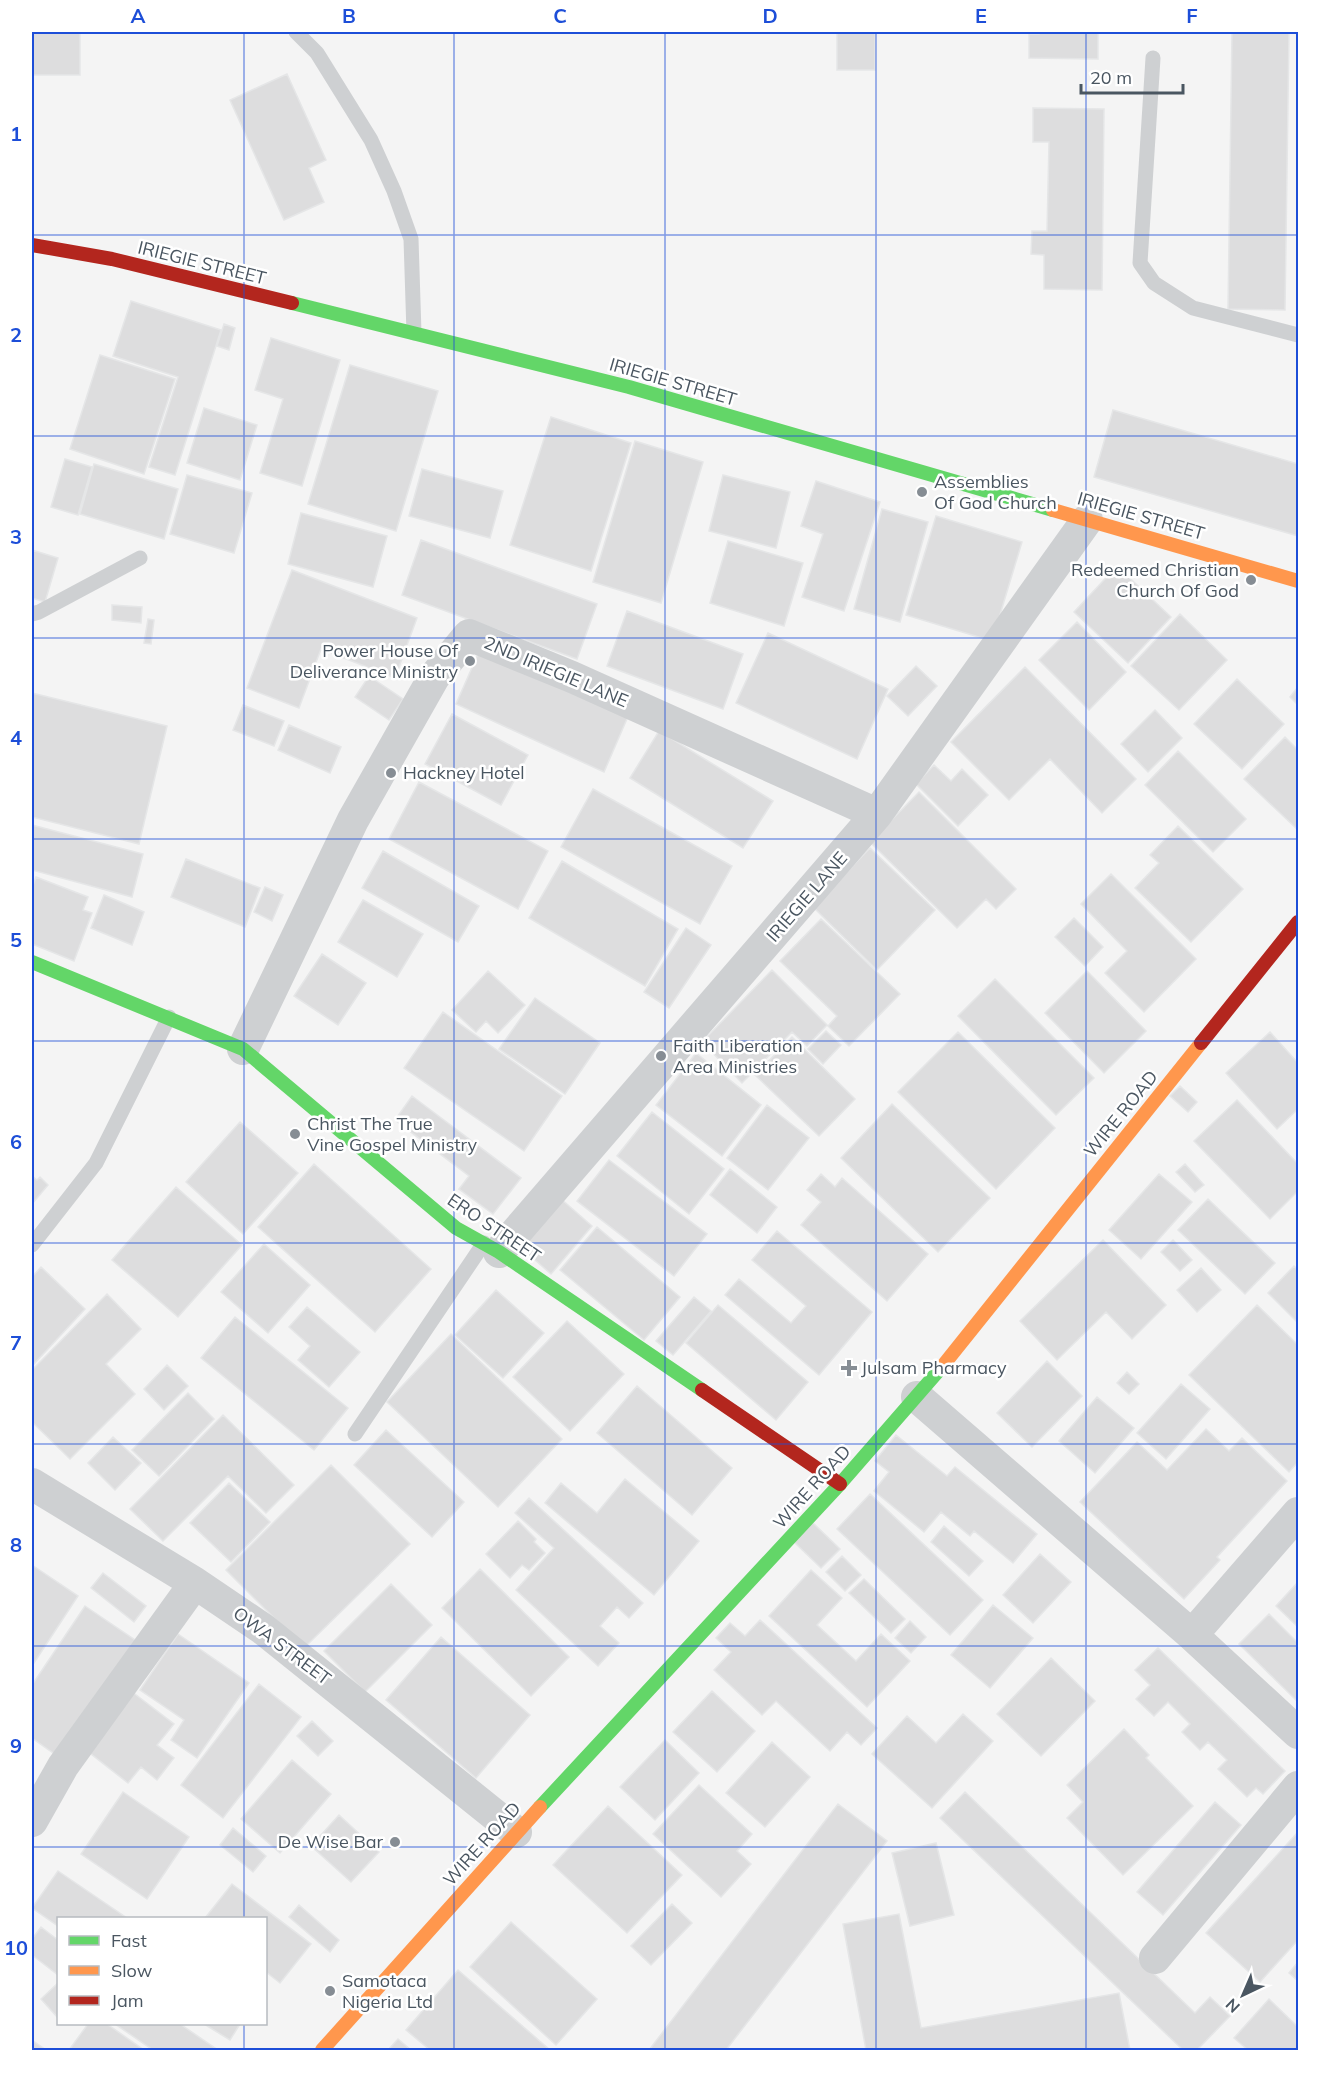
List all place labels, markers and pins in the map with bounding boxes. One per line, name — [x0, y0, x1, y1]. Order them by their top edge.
place label: Assemblies Of God Church — [934, 470, 1057, 514]
marker: Assemblies Of God Church — [915, 485, 929, 499]
place label: Redeemed Christian Church Of God — [1071, 558, 1239, 602]
marker: Redeemed Christian Church Of God — [1244, 573, 1258, 587]
place label: Power House Of Deliverance Ministry — [290, 639, 459, 683]
marker: Power House Of Deliverance Ministry — [463, 654, 477, 668]
place label: Hackney Hotel — [403, 761, 525, 784]
marker: Hackney Hotel — [384, 766, 398, 780]
place label: Faith Liberation Area Ministries — [673, 1034, 803, 1078]
marker: Faith Liberation Area Ministries — [654, 1049, 668, 1063]
place label: Christ The True Vine Gospel Ministry — [307, 1112, 478, 1156]
marker: Christ The True Vine Gospel Ministry — [288, 1127, 302, 1141]
place label: Julsam Pharmacy — [861, 1356, 1007, 1379]
marker: Julsam Pharmacy — [842, 1361, 856, 1375]
place label: De Wise Bar — [278, 1830, 383, 1853]
marker: De Wise Bar — [388, 1835, 402, 1849]
place label: Samotaca Nigeria Ltd — [342, 1969, 433, 2013]
marker: Samotaca Nigeria Ltd — [323, 1984, 337, 1998]

